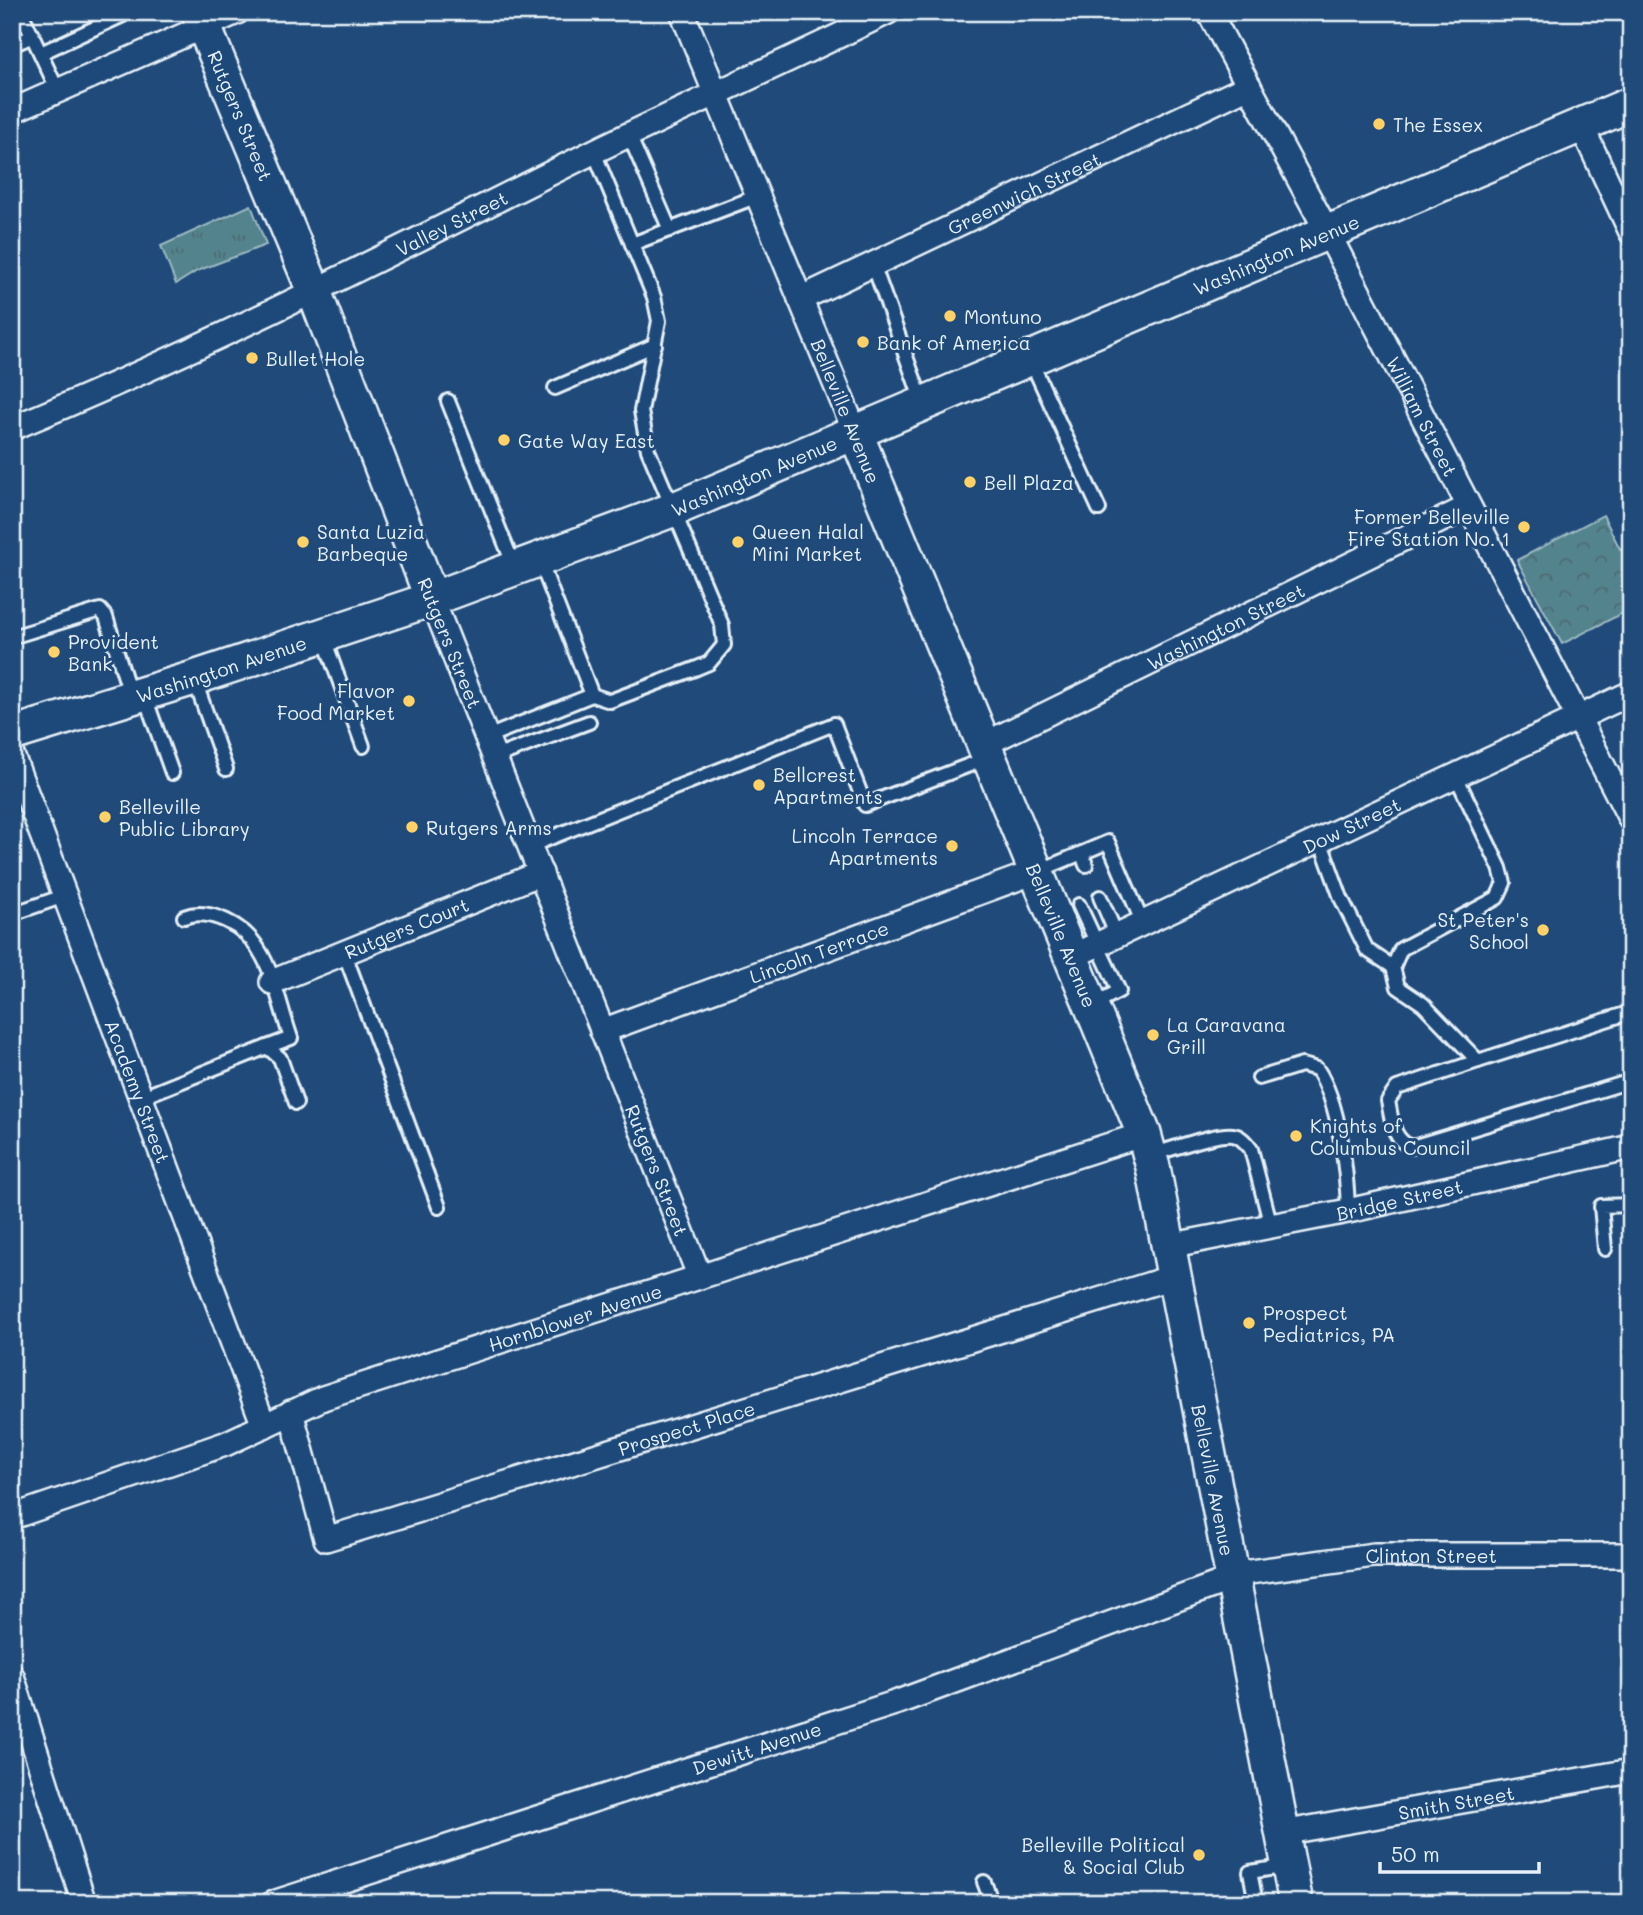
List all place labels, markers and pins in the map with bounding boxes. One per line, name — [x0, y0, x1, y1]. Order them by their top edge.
place label: The Essex — [1393, 112, 1483, 137]
marker: The Essex — [1371, 116, 1387, 132]
place label: Montuno — [964, 304, 1041, 329]
marker: Montuno — [942, 308, 958, 324]
place label: Bank of America — [877, 330, 1030, 355]
marker: Bank of America — [855, 334, 871, 350]
place label: Bullet Hole — [266, 346, 365, 371]
marker: Bullet Hole — [244, 350, 260, 366]
place label: Gate Way East — [518, 428, 655, 453]
marker: Gate Way East — [496, 432, 512, 448]
place label: Bell Plaza — [984, 470, 1074, 495]
marker: Bell Plaza — [962, 474, 978, 490]
place label: Former Belleville Fire Station No. 1 — [1348, 504, 1510, 551]
place label: Santa Luzia Barbeque — [317, 519, 425, 566]
place label: Queen Halal Mini Market — [752, 519, 864, 566]
marker: Former Belleville Fire Station No. 1 — [1516, 519, 1532, 535]
marker: Santa Luzia Barbeque — [295, 534, 311, 550]
marker: Queen Halal Mini Market — [730, 534, 746, 550]
place label: Provident Bank — [68, 629, 159, 676]
marker: Provident Bank — [46, 644, 62, 660]
place label: Flavor Food Market — [277, 678, 395, 725]
marker: Flavor Food Market — [401, 693, 417, 709]
place label: Bellcrest Apartments — [773, 762, 883, 809]
marker: Bellcrest Apartments — [751, 777, 767, 793]
place label: Belleville Public Library — [119, 794, 250, 841]
marker: Belleville Public Library — [97, 809, 113, 825]
place label: Rutgers Arms — [426, 815, 552, 840]
marker: Rutgers Arms — [404, 819, 420, 835]
place label: Lincoln Terrace Apartments — [792, 823, 938, 870]
marker: Lincoln Terrace Apartments — [944, 838, 960, 854]
place label: St Peter's School — [1437, 907, 1529, 954]
marker: St Peter's School — [1535, 922, 1551, 938]
place label: La Caravana Grill — [1167, 1012, 1286, 1059]
marker: La Caravana Grill — [1145, 1027, 1161, 1043]
place label: Knights of Columbus Council — [1310, 1113, 1470, 1160]
marker: Knights of Columbus Council — [1288, 1128, 1304, 1144]
place label: Prospect Pediatrics, PA — [1263, 1300, 1395, 1347]
marker: Prospect Pediatrics, PA — [1241, 1315, 1257, 1331]
place label: Belleville Political & Social Club — [1021, 1832, 1185, 1879]
marker: Belleville Political & Social Club — [1191, 1847, 1207, 1863]

